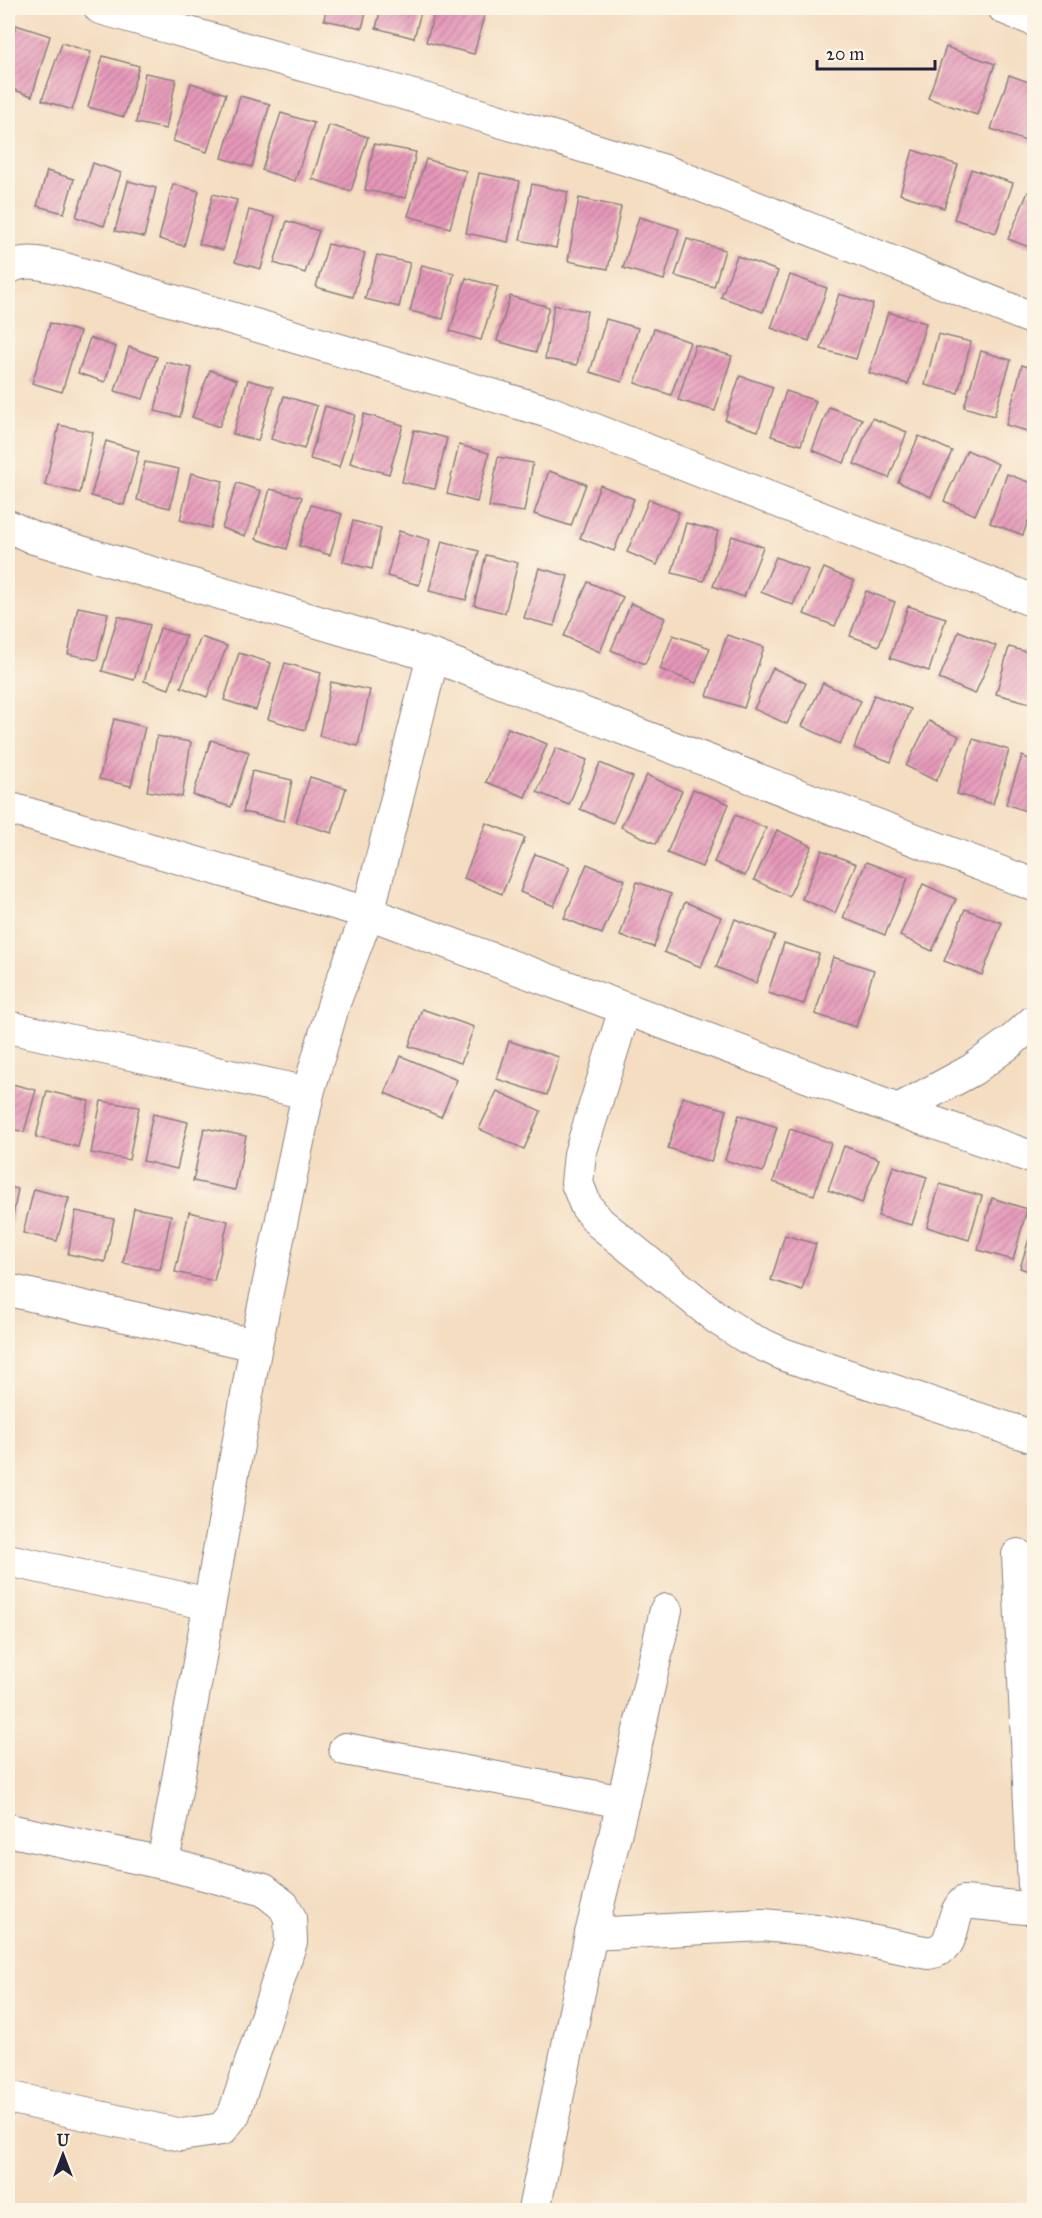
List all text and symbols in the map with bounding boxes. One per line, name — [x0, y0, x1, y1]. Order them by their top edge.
scale bar — [817, 33, 936, 71]
text: 20 m — [826, 43, 864, 65]
north arrow — [33, 2125, 93, 2185]
text: U — [57, 2131, 70, 2150]

